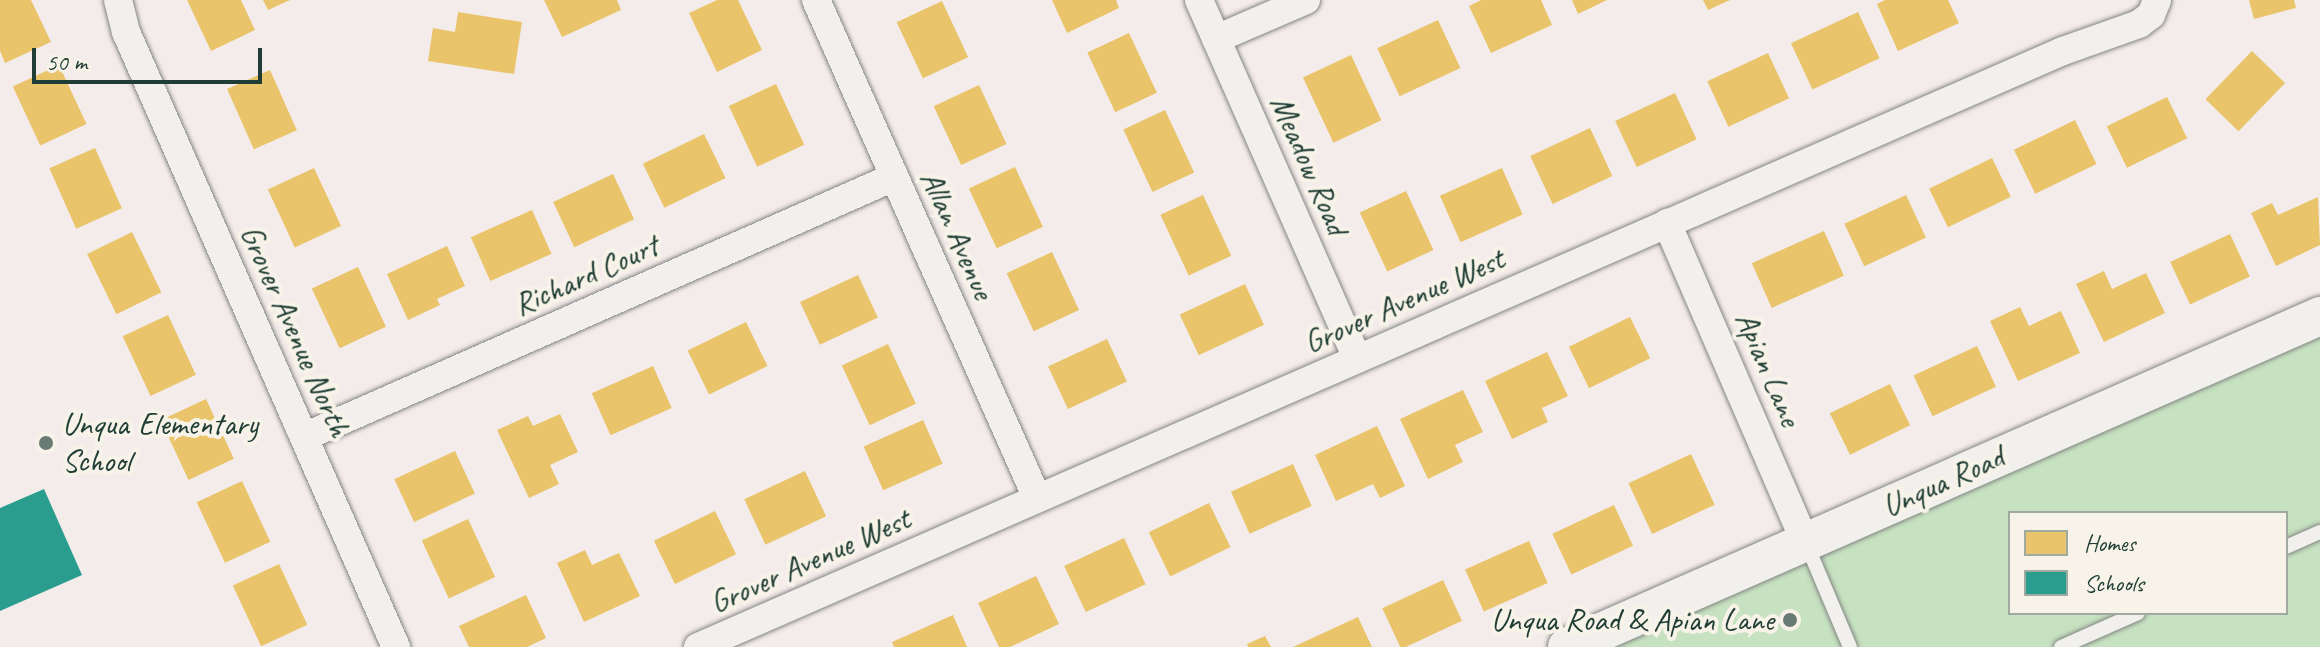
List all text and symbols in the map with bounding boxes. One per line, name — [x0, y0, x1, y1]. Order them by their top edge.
scale bar — [36, 32, 266, 82]
text: 50 m — [46, 47, 87, 77]
street label: Meadow Road — [1261, 90, 1357, 240]
street label: Allan Avenue — [912, 165, 1002, 305]
street label: Grover Avenue North — [231, 219, 359, 443]
street label: Richard Court — [508, 227, 664, 325]
street label: Grover Avenue West — [1298, 240, 1510, 362]
street label: Apian Lane — [1727, 306, 1809, 432]
place label: Unqua Elementary School — [62, 406, 260, 481]
marker: Unqua Elementary School — [37, 434, 55, 452]
street label: Unqua Road — [1877, 438, 2009, 526]
street label: Grover Avenue West — [704, 500, 916, 622]
legend — [2008, 511, 2288, 615]
text: Homes — [2084, 528, 2135, 558]
text: Schools — [2084, 568, 2144, 598]
place label: Unqua Road & Apian Lane — [1491, 601, 1774, 639]
marker: Unqua Road & Apian Lane — [1781, 611, 1799, 629]

